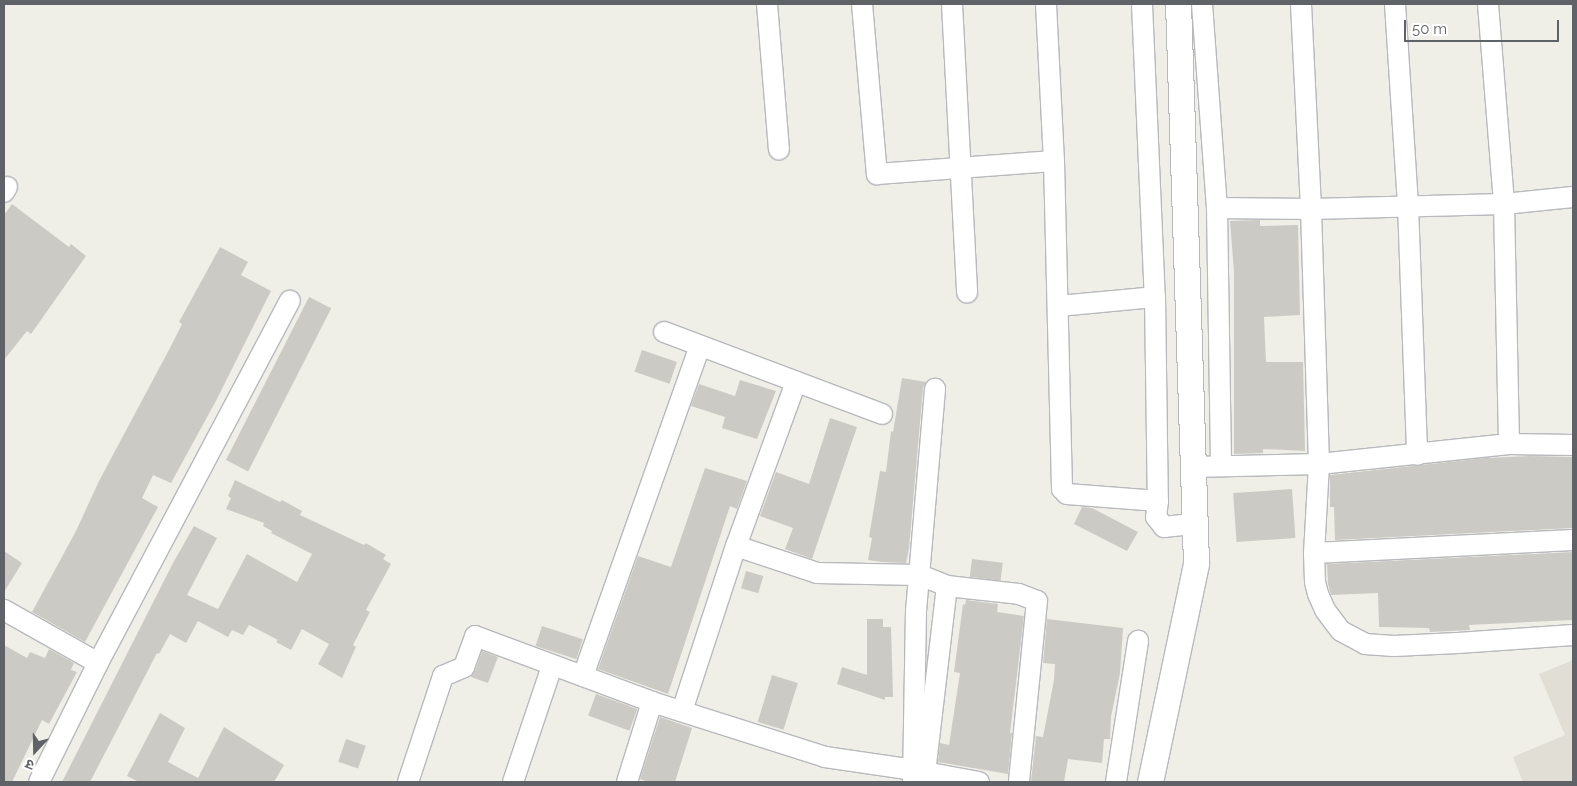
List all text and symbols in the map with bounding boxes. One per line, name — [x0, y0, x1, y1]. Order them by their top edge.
scale bar — [1407, 10, 1562, 42]
text: 50 m — [1412, 20, 1447, 38]
north arrow — [10, 726, 60, 776]
text: उ — [23, 756, 36, 774]

